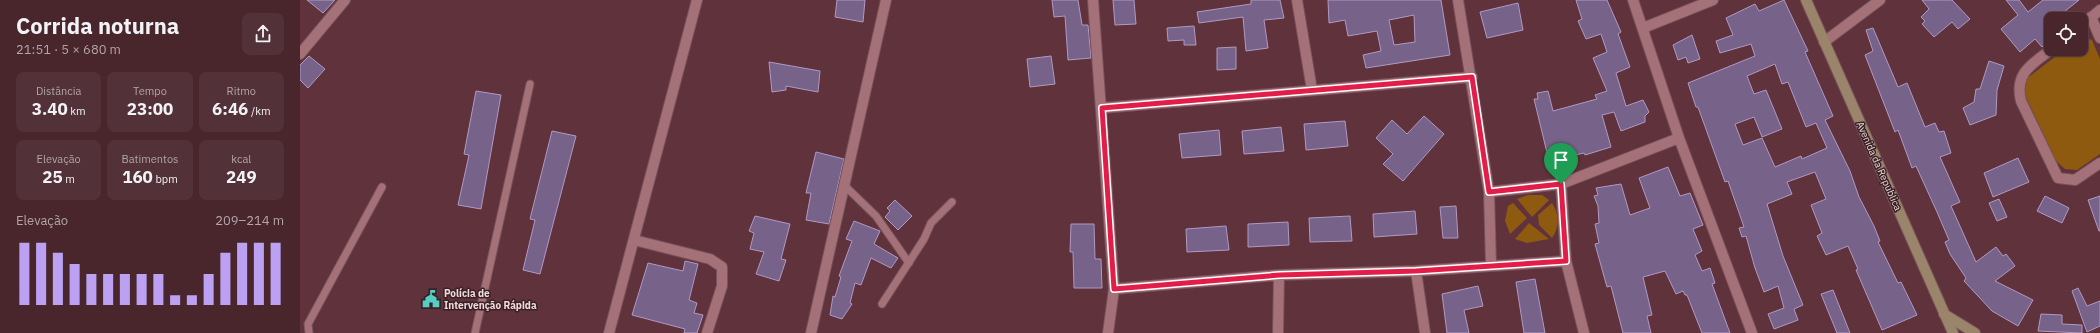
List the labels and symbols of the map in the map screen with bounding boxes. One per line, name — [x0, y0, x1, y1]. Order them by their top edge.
street label: Avenida da Republica — [1853, 119, 1905, 213]
pin — [1544, 143, 1578, 184]
place label: Polícia de Intervenção Rápida — [444, 287, 537, 312]
public building icon: Polícia de Intervenção Rápida — [421, 289, 441, 309]

